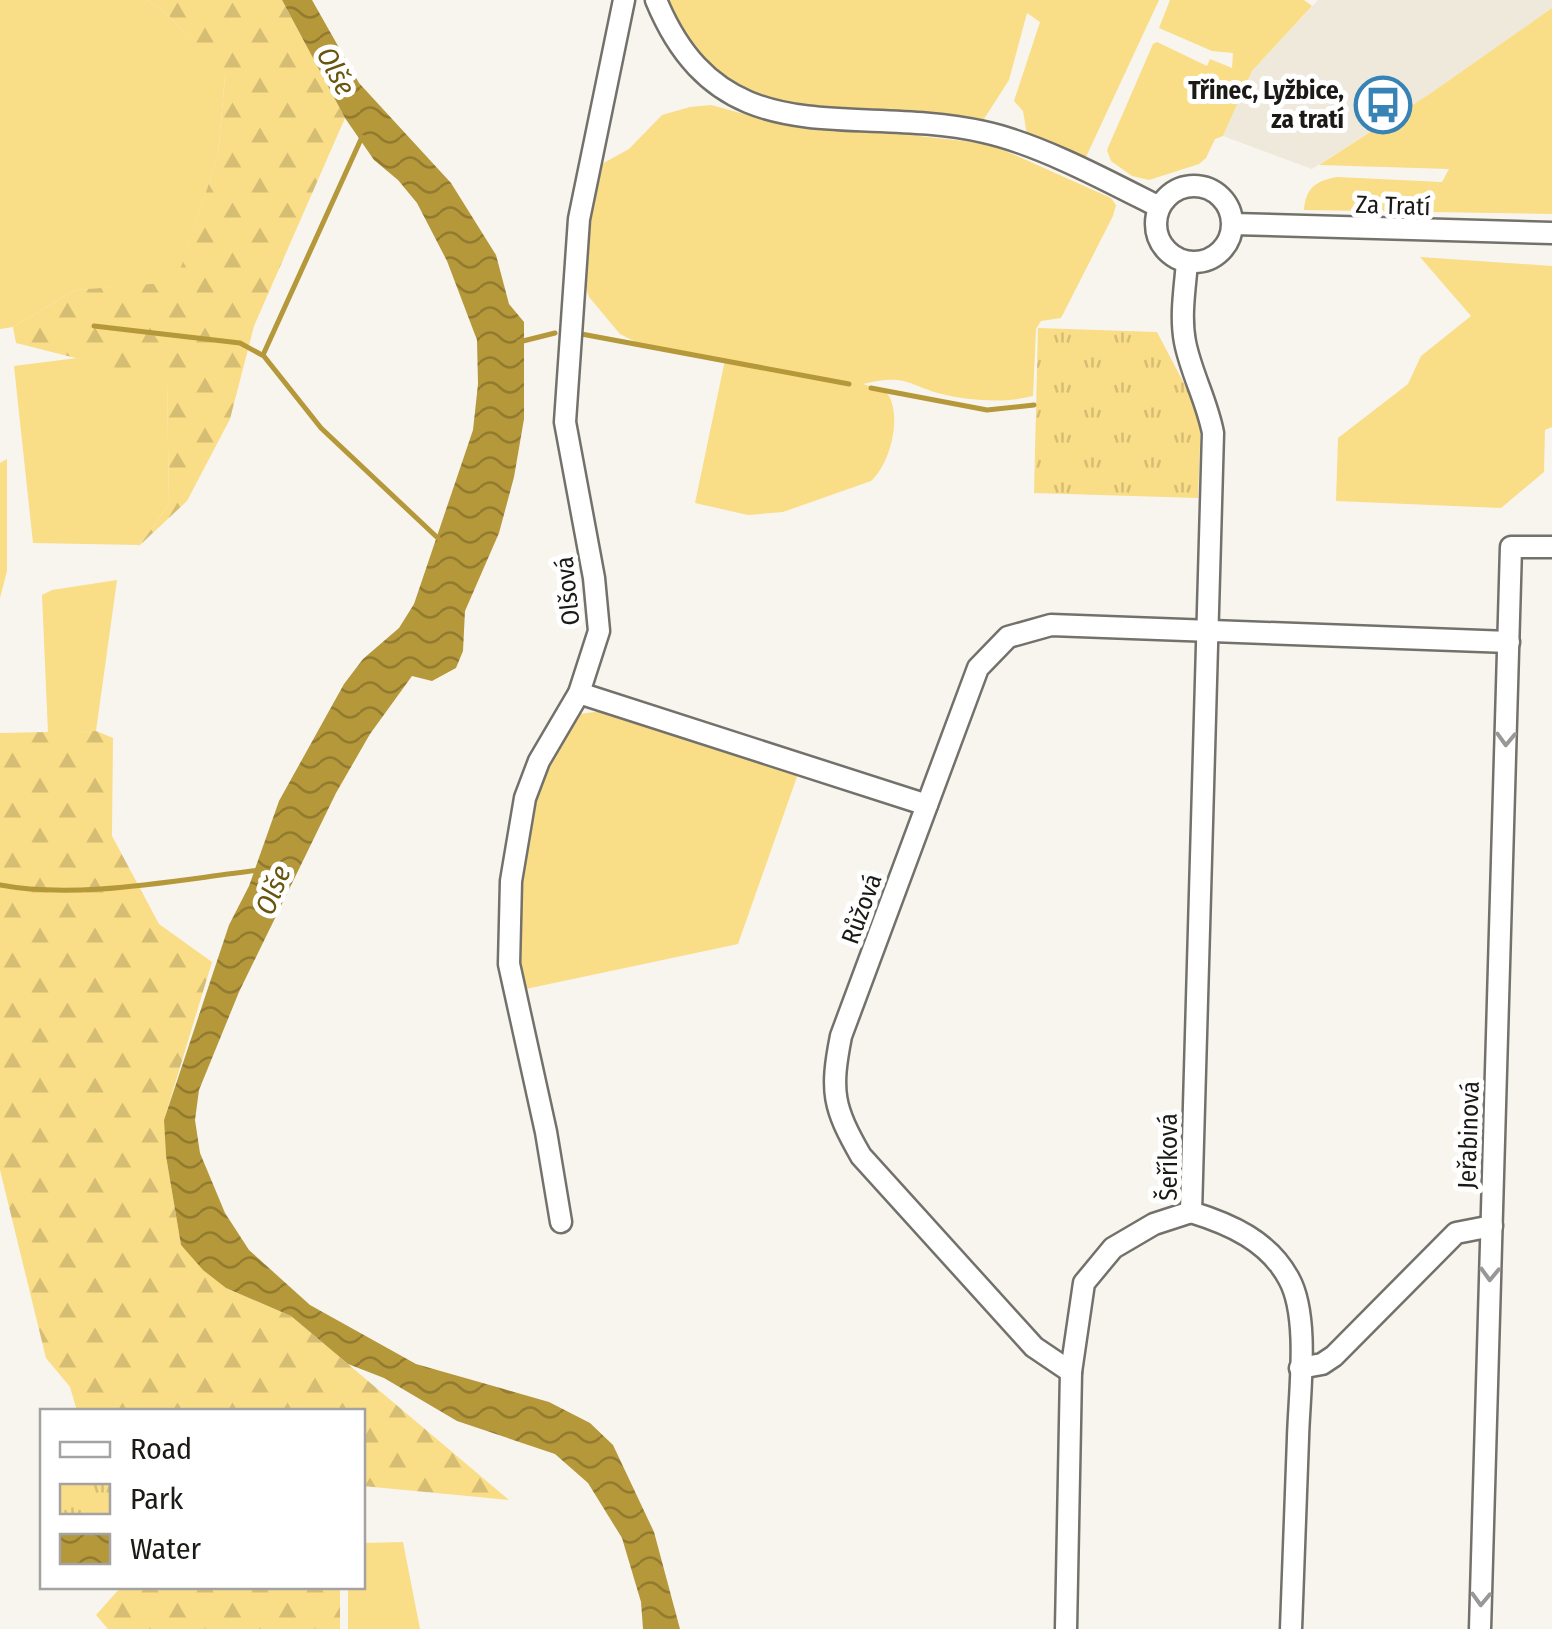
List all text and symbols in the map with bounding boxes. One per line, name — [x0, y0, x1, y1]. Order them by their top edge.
water label: Olše — [310, 41, 362, 101]
bus stop icon: Třinec, Lyžbice, za tratí — [1353, 75, 1413, 135]
place label: Třinec, Lyžbice, za tratí — [1188, 76, 1345, 135]
street label: Za Tratí — [1355, 190, 1431, 222]
street label: Olšová — [549, 555, 587, 627]
one-way arrow — [1496, 731, 1517, 747]
water label: Olše — [248, 861, 298, 919]
street label: Růžová — [836, 870, 888, 948]
street label: Jeřabinová — [1452, 1080, 1486, 1190]
street label: Šeříková — [1153, 1113, 1184, 1201]
one-way arrow — [1480, 1266, 1501, 1282]
legend — [40, 1409, 365, 1589]
text: Road — [130, 1431, 192, 1467]
text: Park — [130, 1481, 183, 1517]
text: Water — [130, 1531, 201, 1567]
one-way arrow — [1470, 1591, 1491, 1607]

